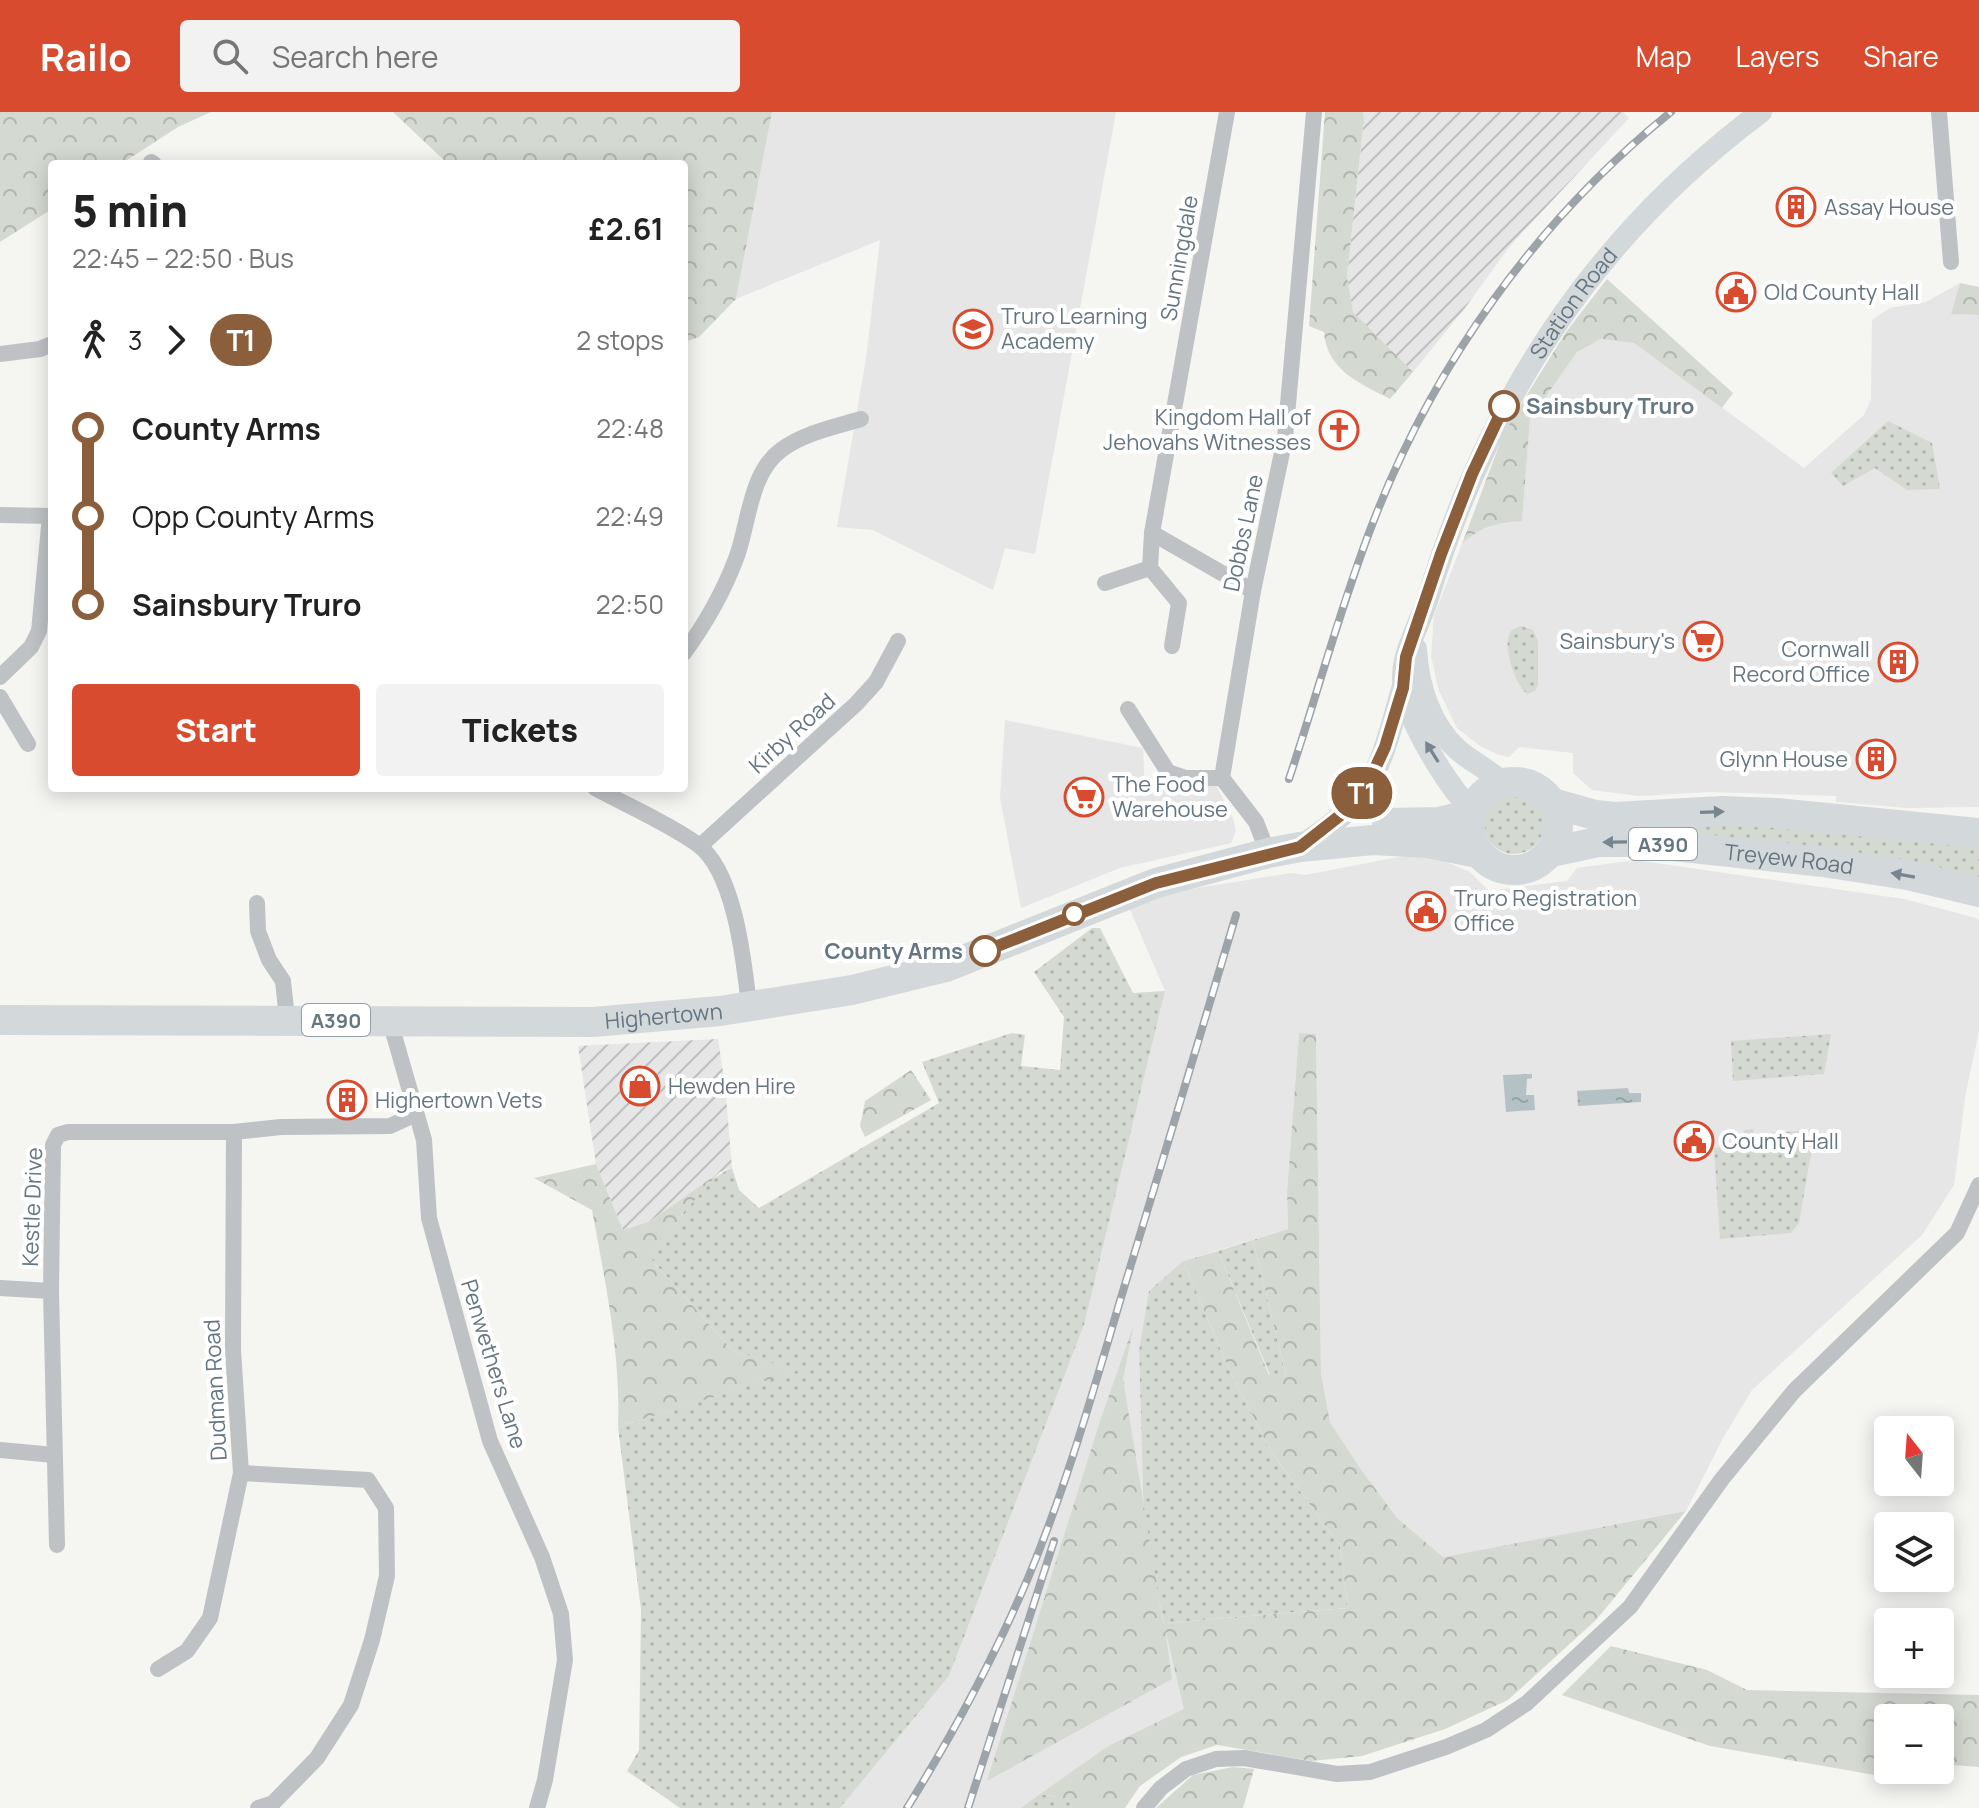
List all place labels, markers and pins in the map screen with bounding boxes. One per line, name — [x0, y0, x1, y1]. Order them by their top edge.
building icon: Assay House — [1775, 186, 1817, 228]
place label: Assay House — [1824, 192, 1954, 222]
public building icon: Old County Hall — [1715, 271, 1757, 313]
place label: Old County Hall — [1764, 277, 1919, 307]
place label: Truro Learning Academy — [1001, 301, 1147, 356]
school or university icon: Truro Learning Academy — [952, 308, 994, 350]
marker: Sainsbury Truro — [1489, 391, 1519, 421]
place label: Sainsbury Truro — [1526, 391, 1694, 421]
place label: Kingdom Hall of Jehovahs Witnesses — [1103, 402, 1311, 457]
church icon: Kingdom Hall of Jehovahs Witnesses — [1318, 409, 1360, 451]
supermarket icon: Sainsbury's — [1682, 620, 1724, 662]
place label: Sainsbury's — [1559, 626, 1675, 656]
place label: Cornwall Record Office — [1733, 634, 1870, 689]
building icon: Cornwall Record Office — [1877, 641, 1919, 683]
building icon: Glynn House — [1855, 738, 1897, 780]
place label: Glynn House — [1720, 744, 1848, 774]
place label: The Food Warehouse — [1112, 769, 1228, 824]
supermarket icon: The Food Warehouse — [1063, 776, 1105, 818]
place label: Truro Registration Office — [1454, 883, 1637, 938]
public building icon: Truro Registration Office — [1405, 890, 1447, 932]
unlabelled marker — [1063, 903, 1085, 925]
place label: County Arms — [825, 936, 963, 966]
marker: County Arms — [970, 936, 1000, 966]
shop icon: Hewden Hire — [619, 1065, 661, 1107]
place label: Hewden Hire — [668, 1071, 796, 1101]
building icon: Highertown Vets — [326, 1079, 368, 1121]
place label: Highertown Vets — [375, 1085, 543, 1115]
public building icon: County Hall — [1673, 1120, 1715, 1162]
place label: County Hall — [1722, 1126, 1839, 1156]

